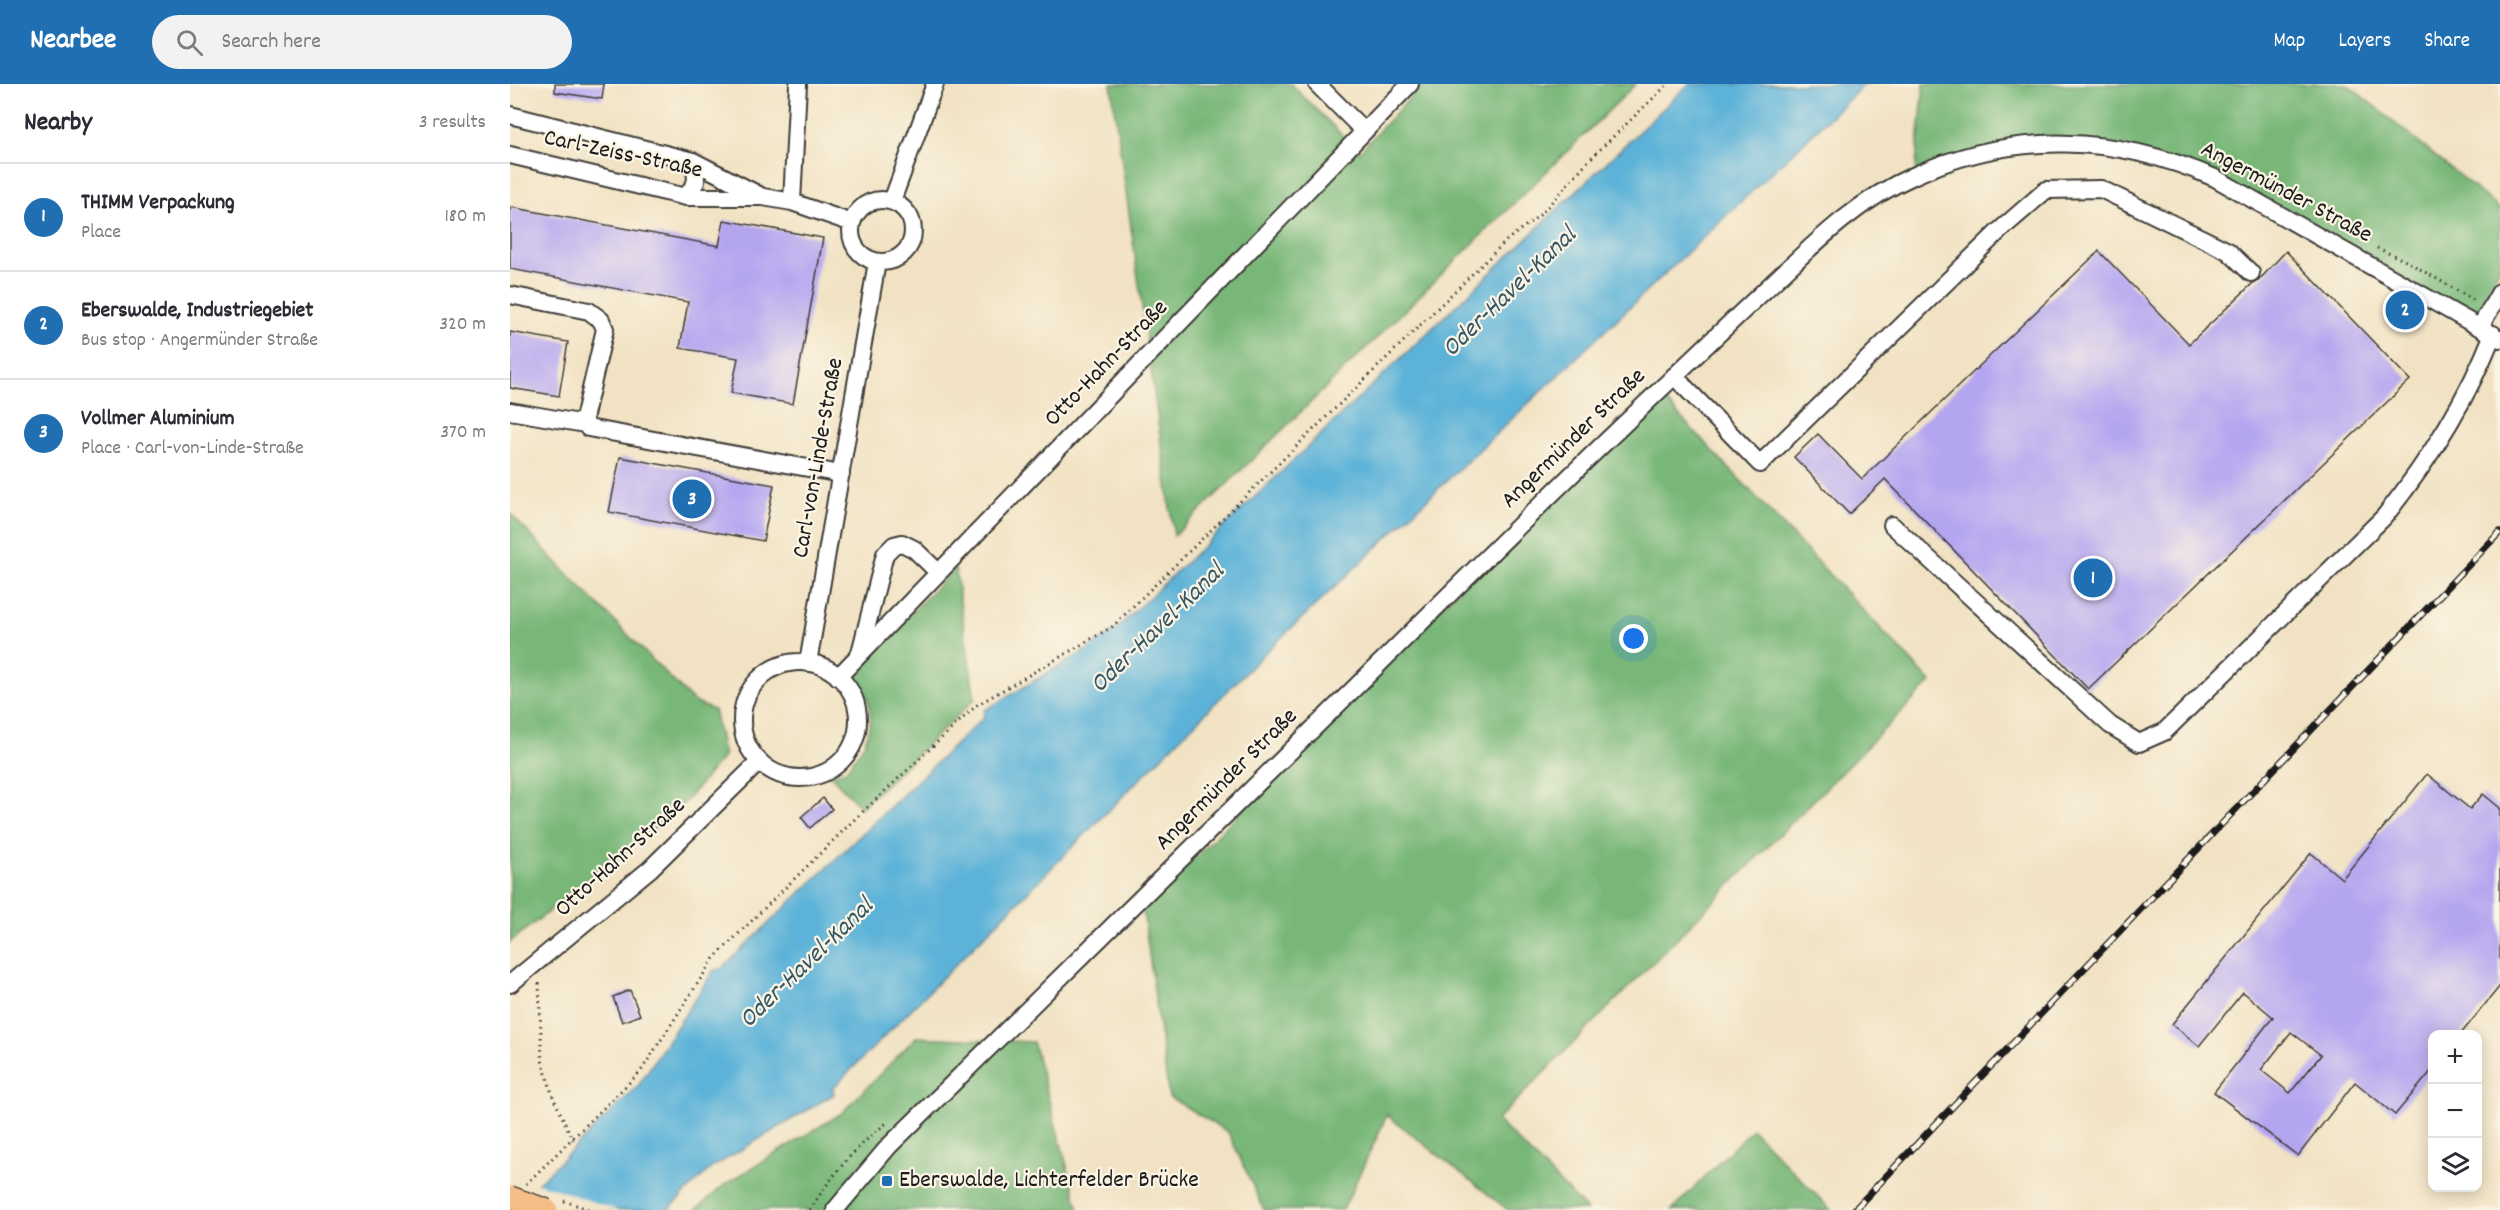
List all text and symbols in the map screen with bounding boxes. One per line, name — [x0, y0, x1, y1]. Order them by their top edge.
search box — [152, 15, 572, 69]
text: Nearbee — [30, 22, 116, 62]
icon: search — [173, 26, 206, 59]
text: Search here — [221, 27, 321, 58]
text: Map — [2274, 27, 2305, 57]
text: Layers — [2338, 27, 2391, 57]
text: Share — [2424, 27, 2470, 57]
text: Nearby — [24, 105, 92, 142]
text: 3 results — [419, 109, 486, 137]
street label: Carl-Zeiss-Straße — [541, 122, 705, 188]
street label: Angermünder Straße — [2194, 133, 2378, 253]
text: THIMM Verpackung — [81, 188, 235, 219]
text: 1 — [41, 203, 46, 231]
text: 180 m — [444, 203, 486, 231]
water label: Oder-Havel-Kanal — [1434, 218, 1587, 367]
text: Place — [81, 219, 121, 247]
pin: 2 — [2386, 288, 2424, 332]
street label: Otto-Hahn-Straße — [1037, 293, 1177, 435]
text: Eberswalde, Industriegebiet — [81, 296, 313, 327]
text: 2 — [39, 311, 48, 339]
text: 320 m — [439, 311, 486, 339]
text: Bus stop · Angermünder Straße — [81, 327, 318, 355]
street label: Carl-von-Linde-Straße — [785, 355, 853, 561]
street label: Angermünder Straße — [1494, 361, 1654, 517]
text: Vollmer Aluminium — [81, 404, 235, 435]
text: 3 — [39, 419, 48, 447]
text: 370 m — [440, 419, 486, 447]
text: Place · Carl-von-Linde-Straße — [81, 435, 304, 463]
pin: 3 — [672, 476, 711, 522]
water label: Oder-Havel-Kanal — [1082, 554, 1235, 703]
pin: 1 — [2074, 556, 2112, 600]
your location — [1619, 624, 1648, 653]
street label: Angermünder Straße — [1148, 701, 1306, 859]
street label: Otto-Hahn-Straße — [548, 790, 694, 926]
water label: Oder-Havel-Kanal — [731, 889, 884, 1038]
map controls — [2428, 1030, 2482, 1192]
button: + — [2428, 1030, 2482, 1084]
button: − — [2428, 1084, 2482, 1138]
button: layers — [2428, 1138, 2482, 1192]
place label: Eberswalde, Lichterfelder Brücke — [899, 1164, 1199, 1198]
marker: Eberswalde, Lichterfelder Brücke — [880, 1174, 894, 1188]

